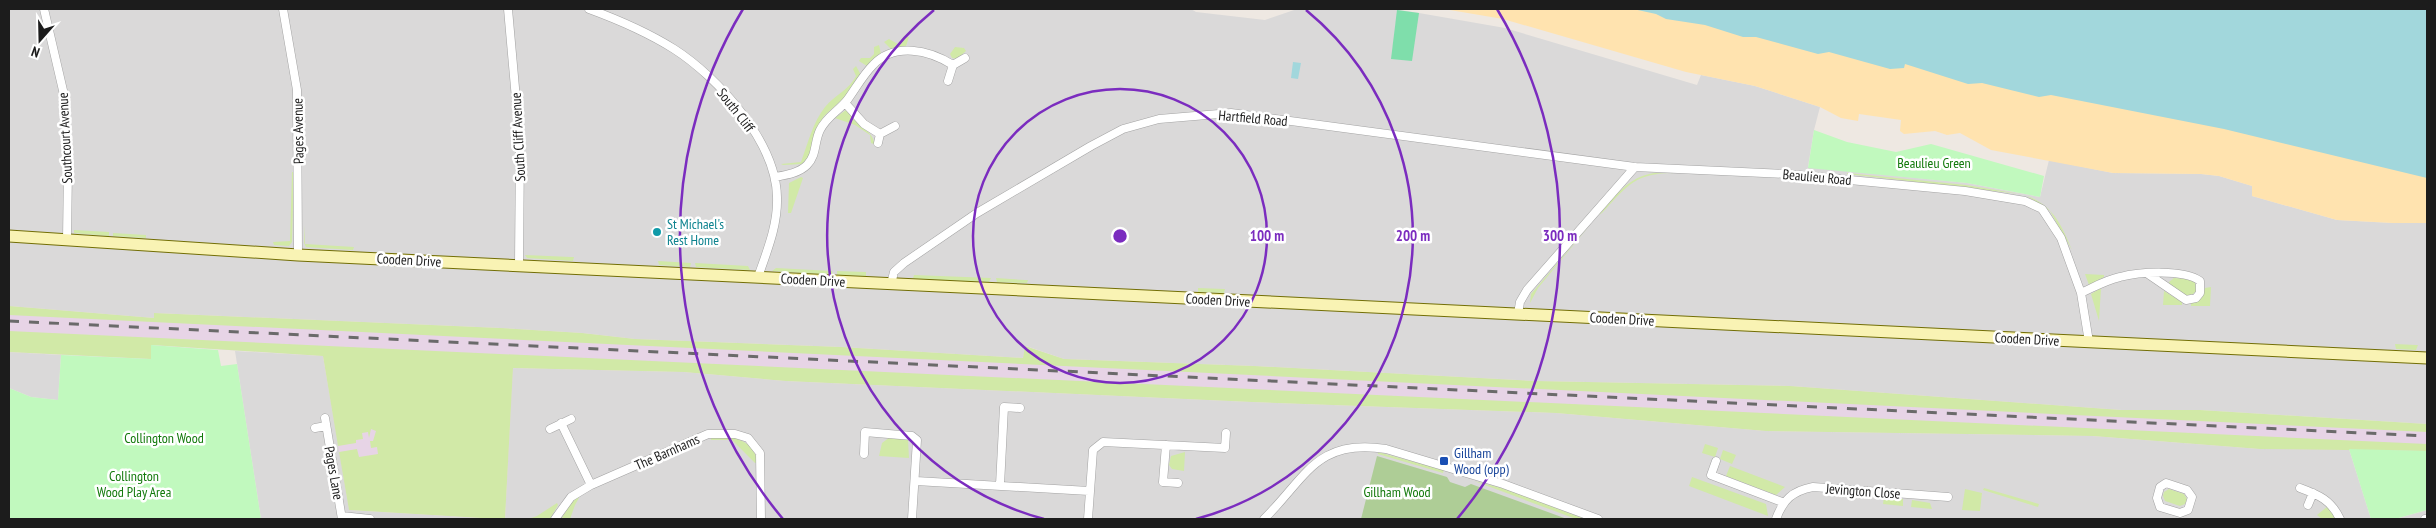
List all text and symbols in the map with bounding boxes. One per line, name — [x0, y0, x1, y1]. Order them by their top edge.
north arrow — [15, 15, 65, 65]
text: N — [29, 42, 42, 62]
street label: South Cliff — [713, 84, 759, 136]
street label: Southcourt Avenue — [54, 92, 76, 184]
street label: South Cliff Avenue — [507, 92, 529, 182]
street label: Pages Avenue — [288, 98, 308, 164]
street label: Hartfield Road — [1218, 106, 1288, 130]
park label: Beaulieu Green — [1897, 154, 1971, 172]
street label: Beaulieu Road — [1782, 165, 1852, 189]
place label: St Michael's Rest Home — [667, 215, 724, 249]
marker: St Michael's Rest Home — [651, 226, 663, 238]
text: 100 m — [1250, 226, 1284, 245]
text: 200 m — [1396, 226, 1430, 245]
text: 300 m — [1543, 226, 1577, 245]
centre of rings — [1111, 227, 1129, 245]
street label: Cooden Drive — [376, 249, 442, 271]
street label: Cooden Drive — [780, 269, 846, 291]
street label: Cooden Drive — [1185, 289, 1251, 311]
street label: Cooden Drive — [1589, 308, 1655, 330]
street label: Cooden Drive — [1994, 328, 2060, 350]
park label: Collington Wood — [124, 429, 204, 447]
street label: The Barnhams — [632, 430, 702, 474]
place label: Gillham Wood (opp) — [1454, 444, 1510, 478]
street label: Pages Lane — [320, 445, 348, 501]
marker: Gillham Wood (opp) — [1438, 455, 1450, 467]
park label: Collington Wood Play Area — [97, 467, 171, 501]
street label: Jevington Close — [1824, 479, 1901, 503]
park label: Gillham Wood — [1363, 483, 1431, 501]

